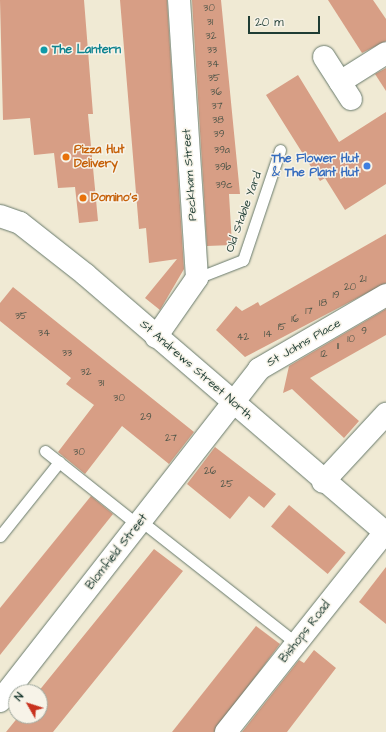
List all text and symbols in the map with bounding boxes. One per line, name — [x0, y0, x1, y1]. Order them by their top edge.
house number: 30 — [203, 3, 215, 15]
scale bar — [250, 8, 322, 34]
text: 20 m — [255, 14, 284, 31]
house number: 31 — [207, 17, 213, 29]
house number: 32 — [206, 31, 216, 43]
place label: The Lantern — [52, 43, 121, 57]
marker: The Lantern — [39, 45, 49, 55]
house number: 33 — [207, 45, 217, 57]
house number: 34 — [207, 59, 219, 71]
house number: 35 — [208, 73, 220, 85]
house number: 36 — [210, 87, 222, 99]
house number: 37 — [211, 101, 223, 113]
house number: 38 — [212, 115, 224, 127]
street label: Peckham Street — [180, 128, 200, 222]
house number: 39 — [214, 129, 224, 141]
place label: Pizza Hut Delivery — [74, 143, 124, 171]
house number: 39a — [214, 145, 230, 157]
marker: Pizza Hut Delivery — [61, 152, 71, 162]
place label: The Flower Hut & The Plant Hut — [272, 152, 359, 180]
marker: The Flower Hut & The Plant Hut — [362, 161, 372, 171]
house number: 39b — [215, 162, 231, 174]
street label: Old Stable Yard — [223, 170, 265, 254]
house number: 39c — [215, 180, 233, 192]
place label: Domino's — [91, 191, 137, 205]
marker: Domino's — [78, 193, 88, 203]
house number: 21 — [359, 274, 367, 286]
house number: 20 — [344, 282, 356, 294]
house number: 19 — [333, 290, 339, 302]
house number: 18 — [319, 298, 327, 310]
house number: 17 — [305, 306, 313, 318]
house number: 35 — [15, 311, 27, 323]
house number: 16 — [291, 314, 299, 326]
street label: St Johns Place — [264, 316, 344, 370]
street label: St Andrews Street North — [137, 317, 255, 423]
house number: 15 — [278, 322, 286, 334]
house number: 9 — [361, 326, 367, 338]
house number: 34 — [38, 328, 50, 340]
house number: 14 — [264, 329, 272, 341]
house number: 42 — [237, 332, 249, 344]
house number: 10 — [347, 334, 355, 346]
house number: 11 — [337, 341, 339, 353]
house number: 33 — [62, 348, 72, 360]
house number: 12 — [320, 349, 328, 361]
house number: 32 — [81, 367, 91, 379]
house number: 31 — [98, 378, 104, 390]
house number: 30 — [113, 393, 125, 405]
house number: 29 — [140, 412, 152, 424]
house number: 27 — [165, 433, 177, 445]
house number: 30 — [73, 447, 85, 459]
house number: 26 — [204, 466, 216, 478]
house number: 25 — [221, 479, 233, 491]
street label: Blomfield Street — [83, 511, 151, 593]
street label: Bishops Road — [277, 598, 333, 666]
north arrow — [8, 684, 48, 724]
text: N — [11, 689, 27, 704]

